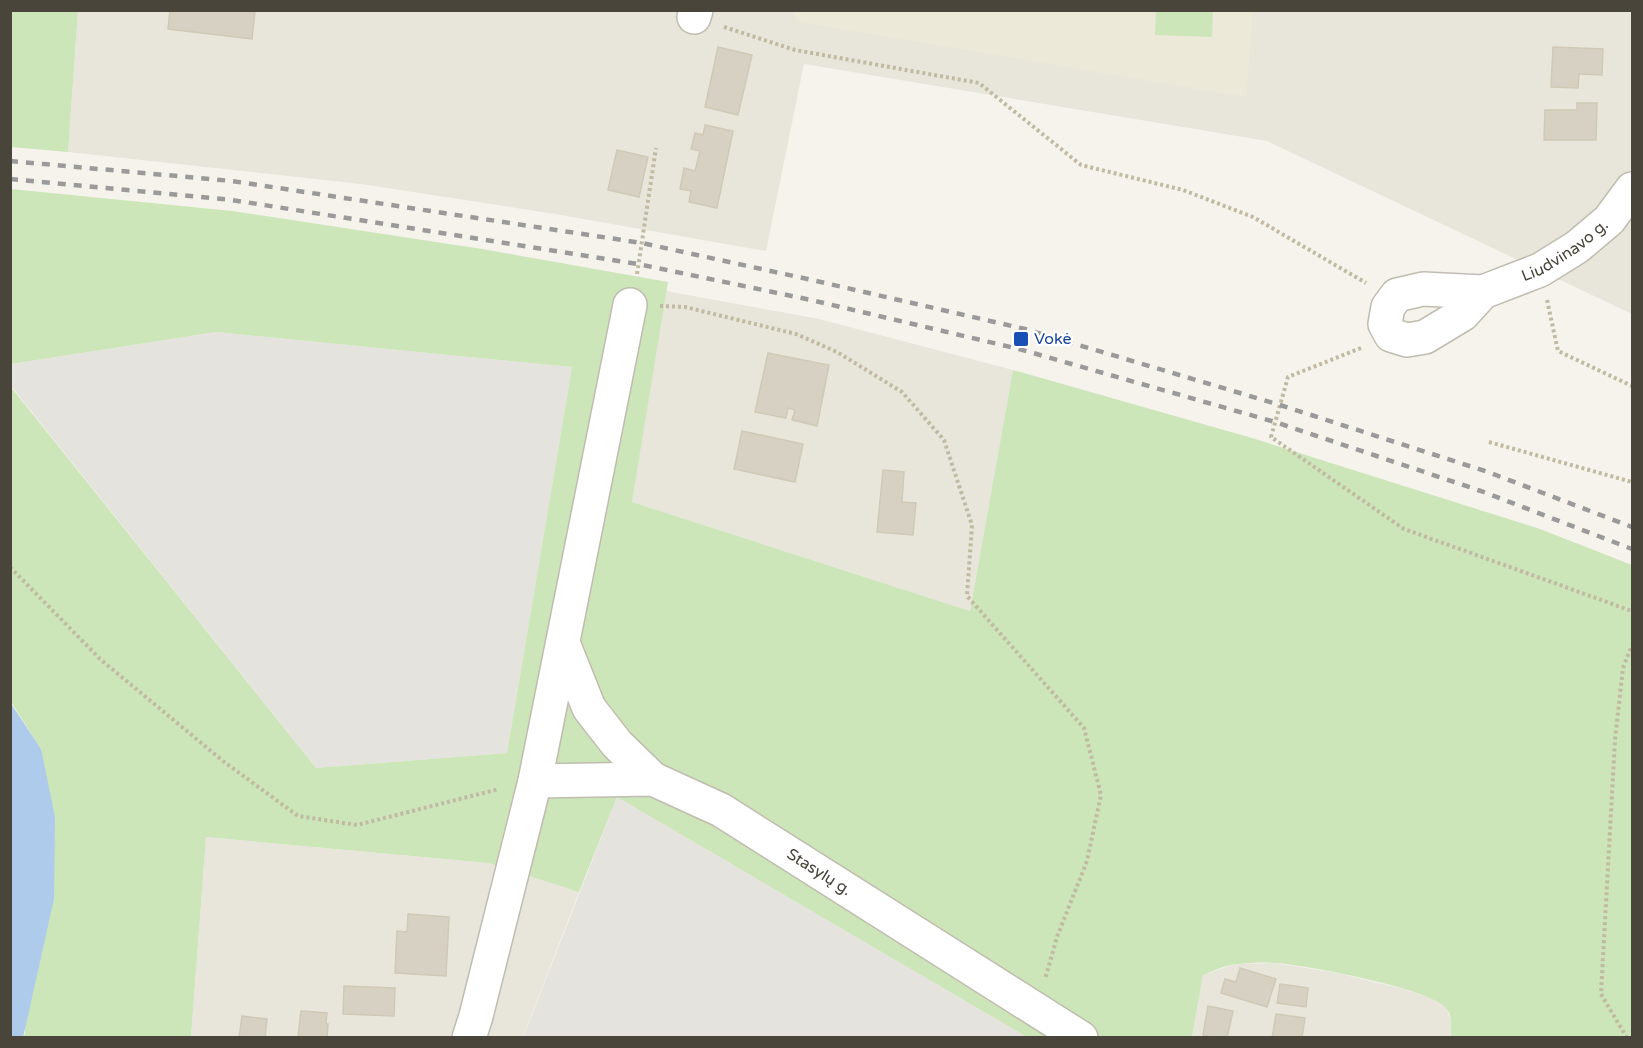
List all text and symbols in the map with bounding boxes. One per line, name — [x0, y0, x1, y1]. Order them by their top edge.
street label: Liudvinavo g. — [1519, 215, 1612, 286]
place label: Vokė — [1034, 329, 1072, 349]
marker: Vokė — [1012, 330, 1030, 348]
street label: Stasylų g. — [783, 844, 855, 900]

